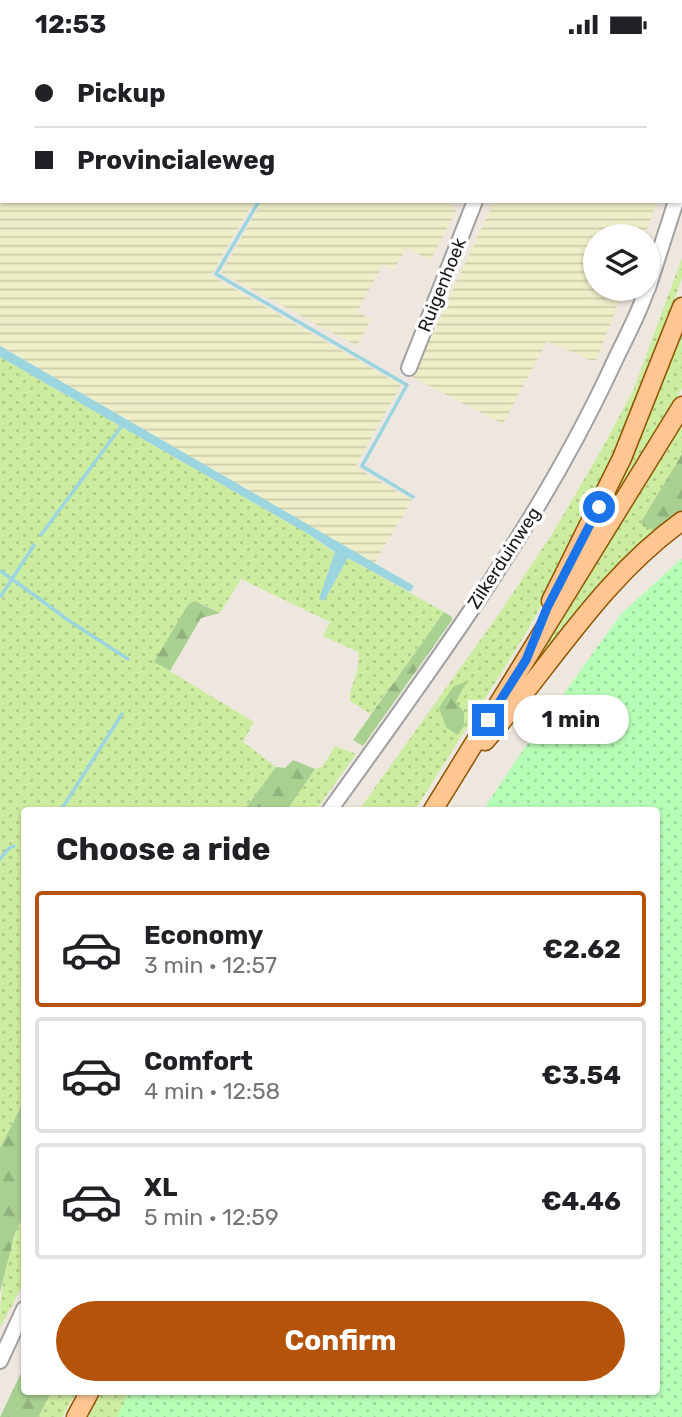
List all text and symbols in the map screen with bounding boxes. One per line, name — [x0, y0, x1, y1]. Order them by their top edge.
text: 12:53 — [35, 9, 106, 40]
text: Pickup — [77, 78, 166, 109]
text: Provincialeweg — [77, 145, 275, 176]
map controls — [583, 224, 660, 301]
button: layers — [583, 224, 660, 301]
street label: Ruigenhoek — [413, 234, 471, 335]
route start — [583, 491, 615, 523]
street label: Zilkerduinweg — [463, 503, 545, 613]
callout: 1 min — [512, 695, 628, 745]
route end — [472, 704, 504, 736]
text: 1 min — [542, 705, 600, 733]
text: Choose a ride — [56, 830, 270, 868]
icon: car — [60, 918, 123, 981]
text: Economy — [144, 920, 263, 951]
text: €2.62 — [543, 934, 621, 965]
text: 3 min · 12:57 — [144, 951, 277, 979]
icon: car — [60, 1044, 123, 1107]
text: Comfort — [144, 1046, 253, 1077]
text: €3.54 — [542, 1060, 621, 1091]
text: 4 min · 12:58 — [144, 1077, 280, 1105]
icon: car — [60, 1170, 123, 1233]
text: XL — [144, 1172, 177, 1203]
text: €4.46 — [541, 1186, 621, 1217]
text: 5 min · 12:59 — [144, 1203, 279, 1231]
button: Confirm — [56, 1301, 625, 1381]

